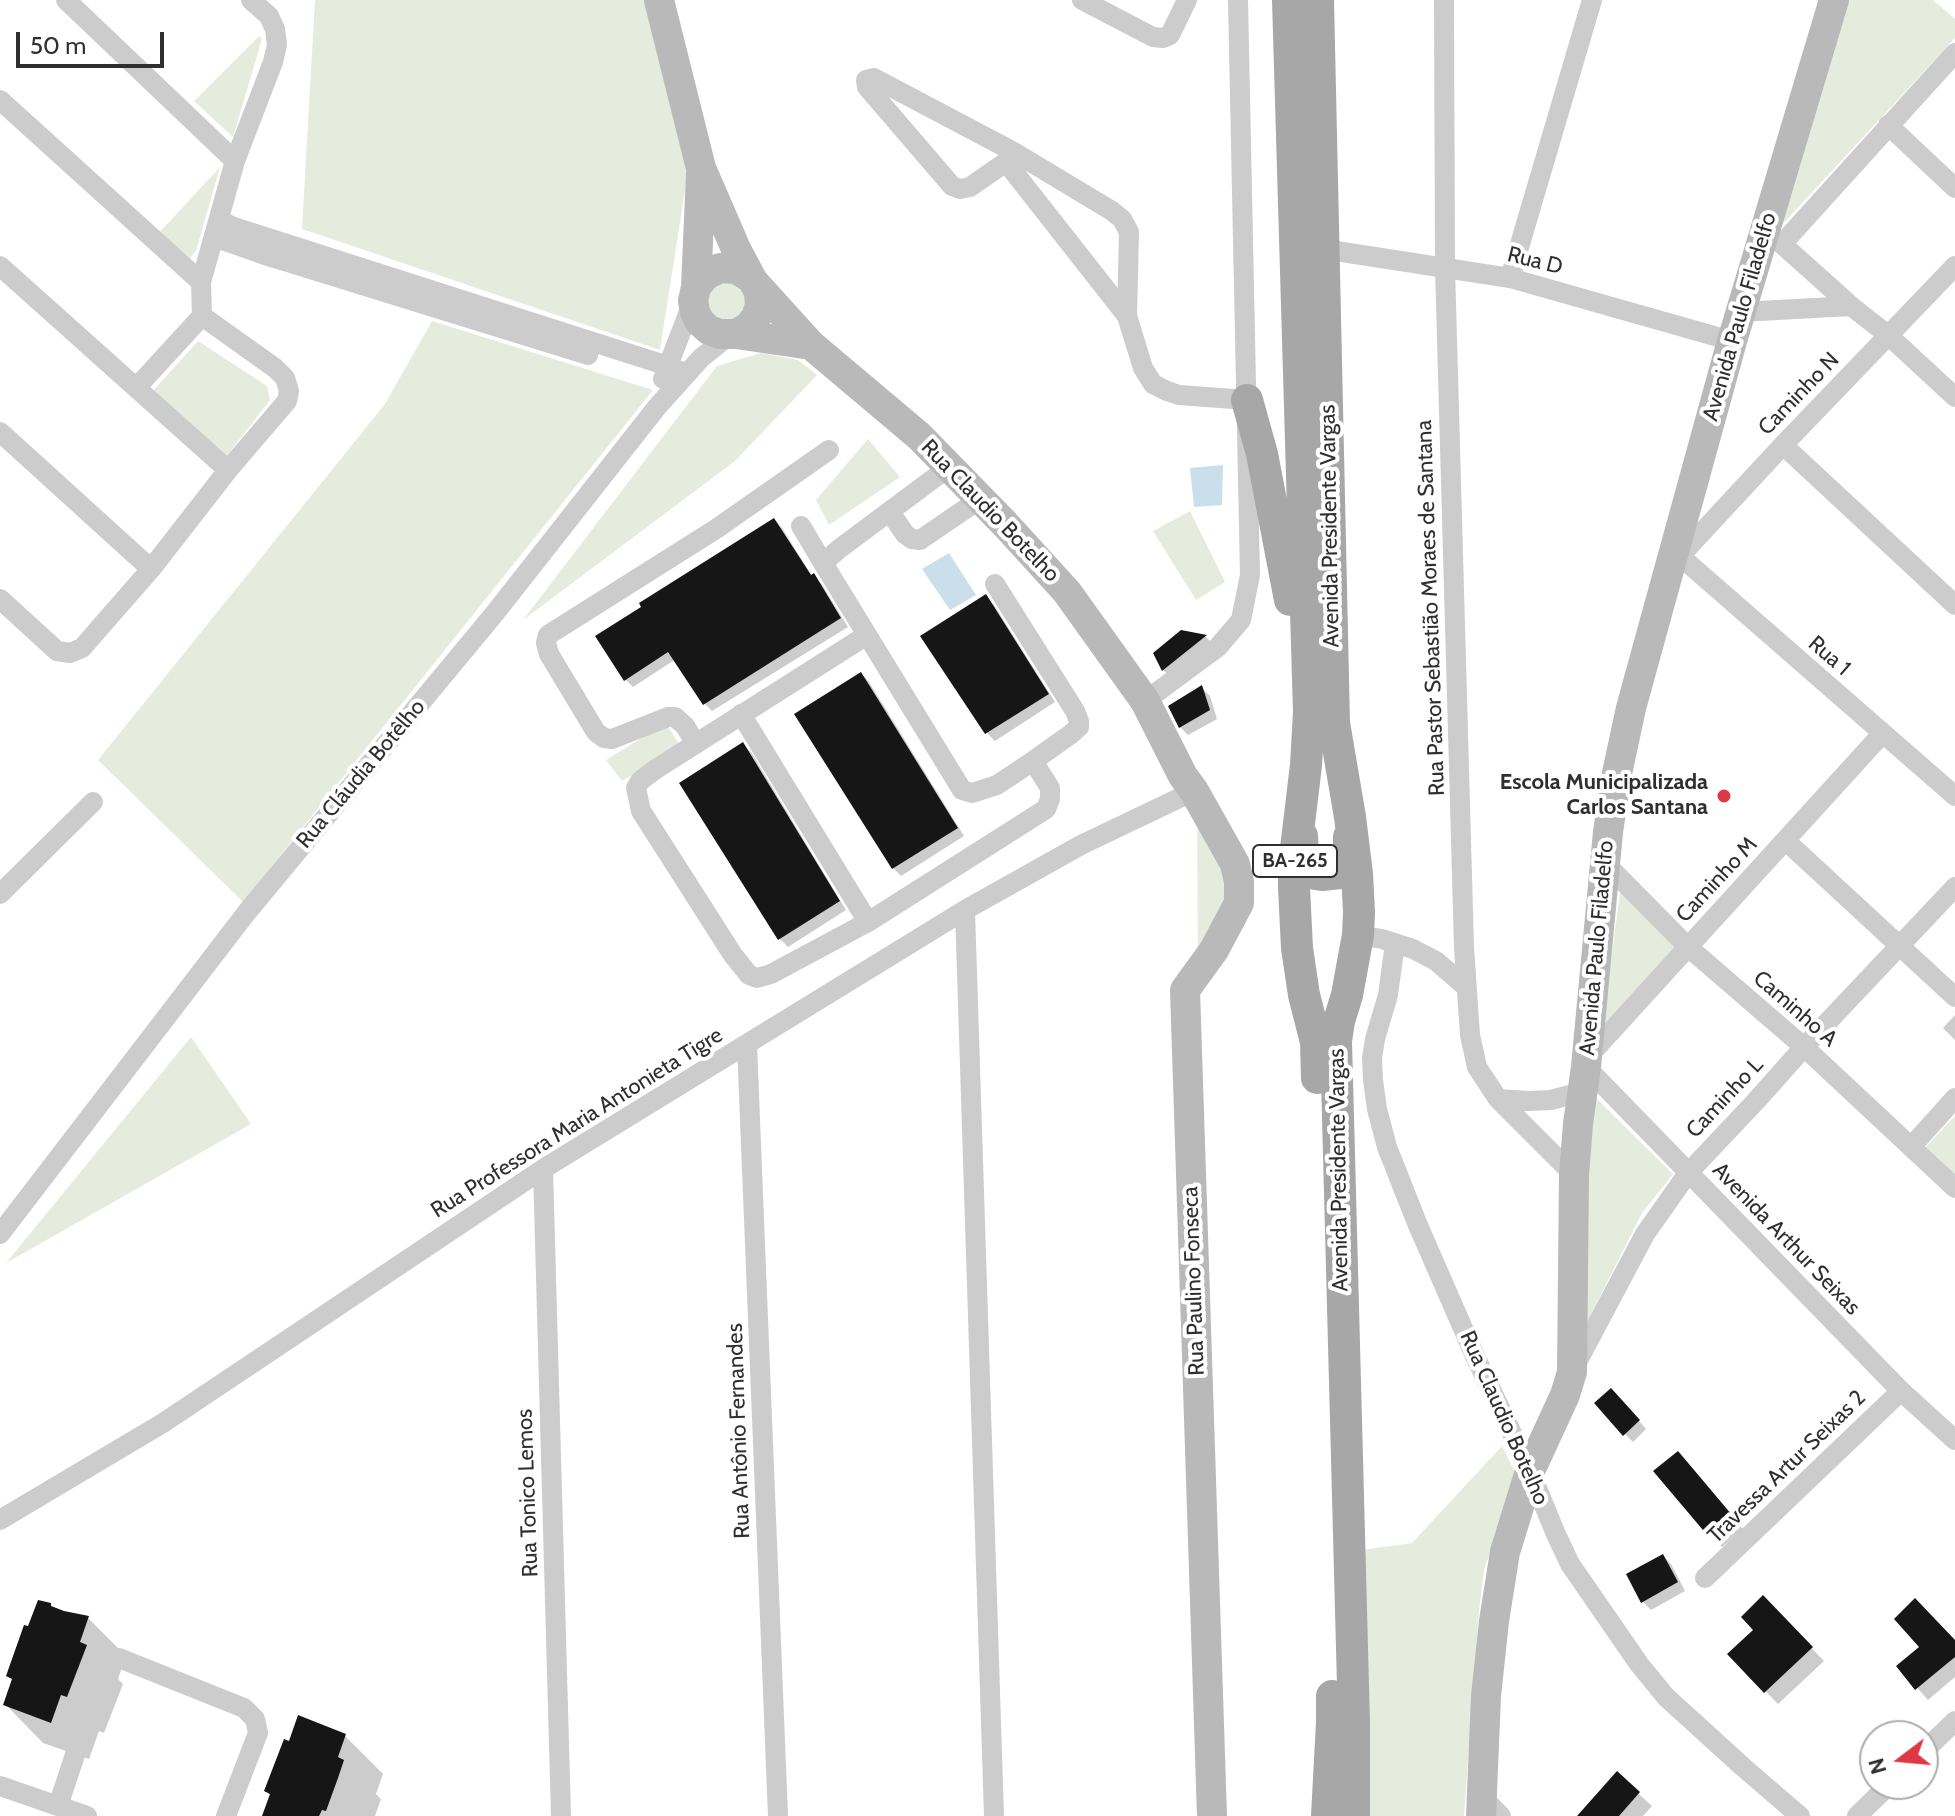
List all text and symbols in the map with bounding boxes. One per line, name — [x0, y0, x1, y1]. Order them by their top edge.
scale bar — [20, 16, 168, 66]
text: 50 m — [30, 31, 86, 60]
street label: Avenida Paulo Filadelfo — [1698, 210, 1782, 424]
street label: Rua D — [1505, 241, 1565, 281]
street label: Caminho N — [1753, 347, 1845, 441]
street label: Avenida Presidente Vargas — [1315, 404, 1345, 648]
street label: Rua Pastor Sebastião Moraes de Santana — [1411, 420, 1451, 796]
street label: Rua Claudio Botelho — [915, 434, 1065, 588]
street label: Rua 1 — [1803, 631, 1855, 681]
street label: Rua Cláudia Botêlho — [291, 694, 431, 854]
place label: Escola Municipalizada Carlos Santana — [1500, 770, 1708, 822]
marker: Escola Municipalizada Carlos Santana — [1715, 787, 1733, 805]
street label: Caminho M — [1671, 832, 1763, 928]
street label: Avenida Paulo Filadelfo — [1574, 840, 1620, 1056]
road number: BA-265 — [1253, 845, 1337, 877]
street label: Caminho A — [1748, 965, 1842, 1053]
street label: Rua Professora Maria Antonieta Tigre — [426, 1022, 728, 1224]
street label: Avenida Presidente Vargas — [1324, 1048, 1354, 1292]
street label: Caminho L — [1681, 1052, 1769, 1144]
street label: Avenida Arthur Seixas — [1707, 1157, 1865, 1321]
street label: Rua Paulino Fonseca — [1178, 1186, 1210, 1376]
street label: Rua Antônio Fernandes — [722, 1323, 756, 1539]
street label: Rua Claudio Botelho — [1454, 1327, 1554, 1509]
street label: Travessa Artur Seixas 2 — [1703, 1385, 1871, 1549]
street label: Rua Tonico Lemos — [512, 1408, 544, 1578]
north arrow — [1859, 1720, 1939, 1800]
text: N — [1862, 1755, 1892, 1777]

